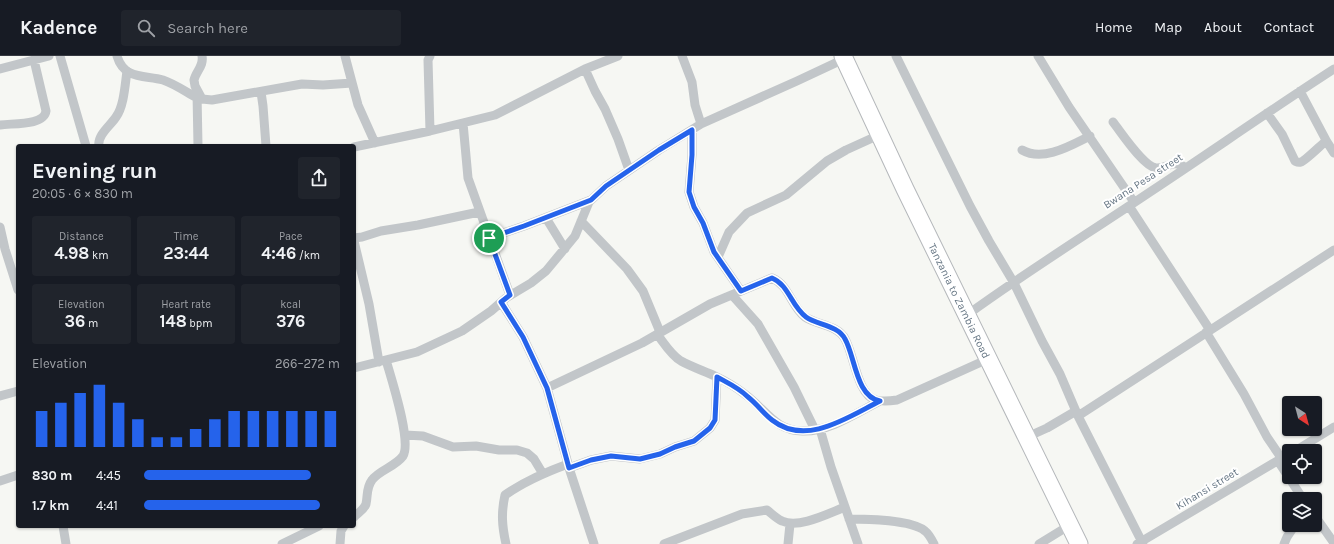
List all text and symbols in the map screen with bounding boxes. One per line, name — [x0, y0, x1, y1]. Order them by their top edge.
search box — [121, 10, 401, 46]
text: Kadence — [20, 17, 97, 39]
icon: search — [135, 17, 157, 39]
text: Search here — [167, 19, 248, 37]
text: Home — [1095, 19, 1132, 36]
text: Map — [1154, 19, 1182, 36]
text: About — [1204, 19, 1242, 36]
text: Contact — [1264, 19, 1314, 36]
street label: Bwana Pesa street — [1101, 151, 1185, 211]
button: share — [298, 157, 340, 199]
text: Evening run — [32, 158, 157, 184]
text: 20:05 · 6 × 830 m — [32, 186, 133, 201]
pin — [472, 221, 506, 255]
icon: arrive — [478, 227, 500, 249]
text: Distance — [59, 230, 104, 243]
text: Time — [174, 230, 198, 243]
text: Pace — [279, 230, 302, 243]
street label: Tanzania to Zambia Road — [925, 241, 993, 361]
text: 4.98 — [54, 243, 89, 263]
text: 23:44 — [163, 243, 209, 263]
text: 4:46 — [261, 243, 296, 263]
text: km — [89, 249, 108, 262]
text: /km — [296, 249, 320, 262]
text: Elevation — [58, 298, 105, 311]
text: Heart rate — [161, 298, 211, 311]
text: kcal — [280, 298, 301, 311]
text: 36 — [64, 311, 85, 331]
text: 148 — [159, 311, 187, 331]
text: 376 — [276, 311, 305, 331]
text: m — [85, 317, 98, 330]
text: bpm — [187, 317, 213, 330]
text: Elevation — [32, 356, 87, 371]
text: 266–272 m — [275, 356, 340, 371]
north arrow — [1282, 396, 1322, 436]
map controls — [1282, 396, 1322, 532]
button: locate — [1282, 444, 1322, 484]
street label: Kihansi street — [1174, 465, 1240, 513]
text: 830 m — [32, 468, 72, 483]
text: 4:45 — [96, 468, 121, 483]
button: layers — [1282, 492, 1322, 532]
text: 1.7 km — [32, 498, 69, 513]
text: 4:41 — [96, 498, 118, 513]

